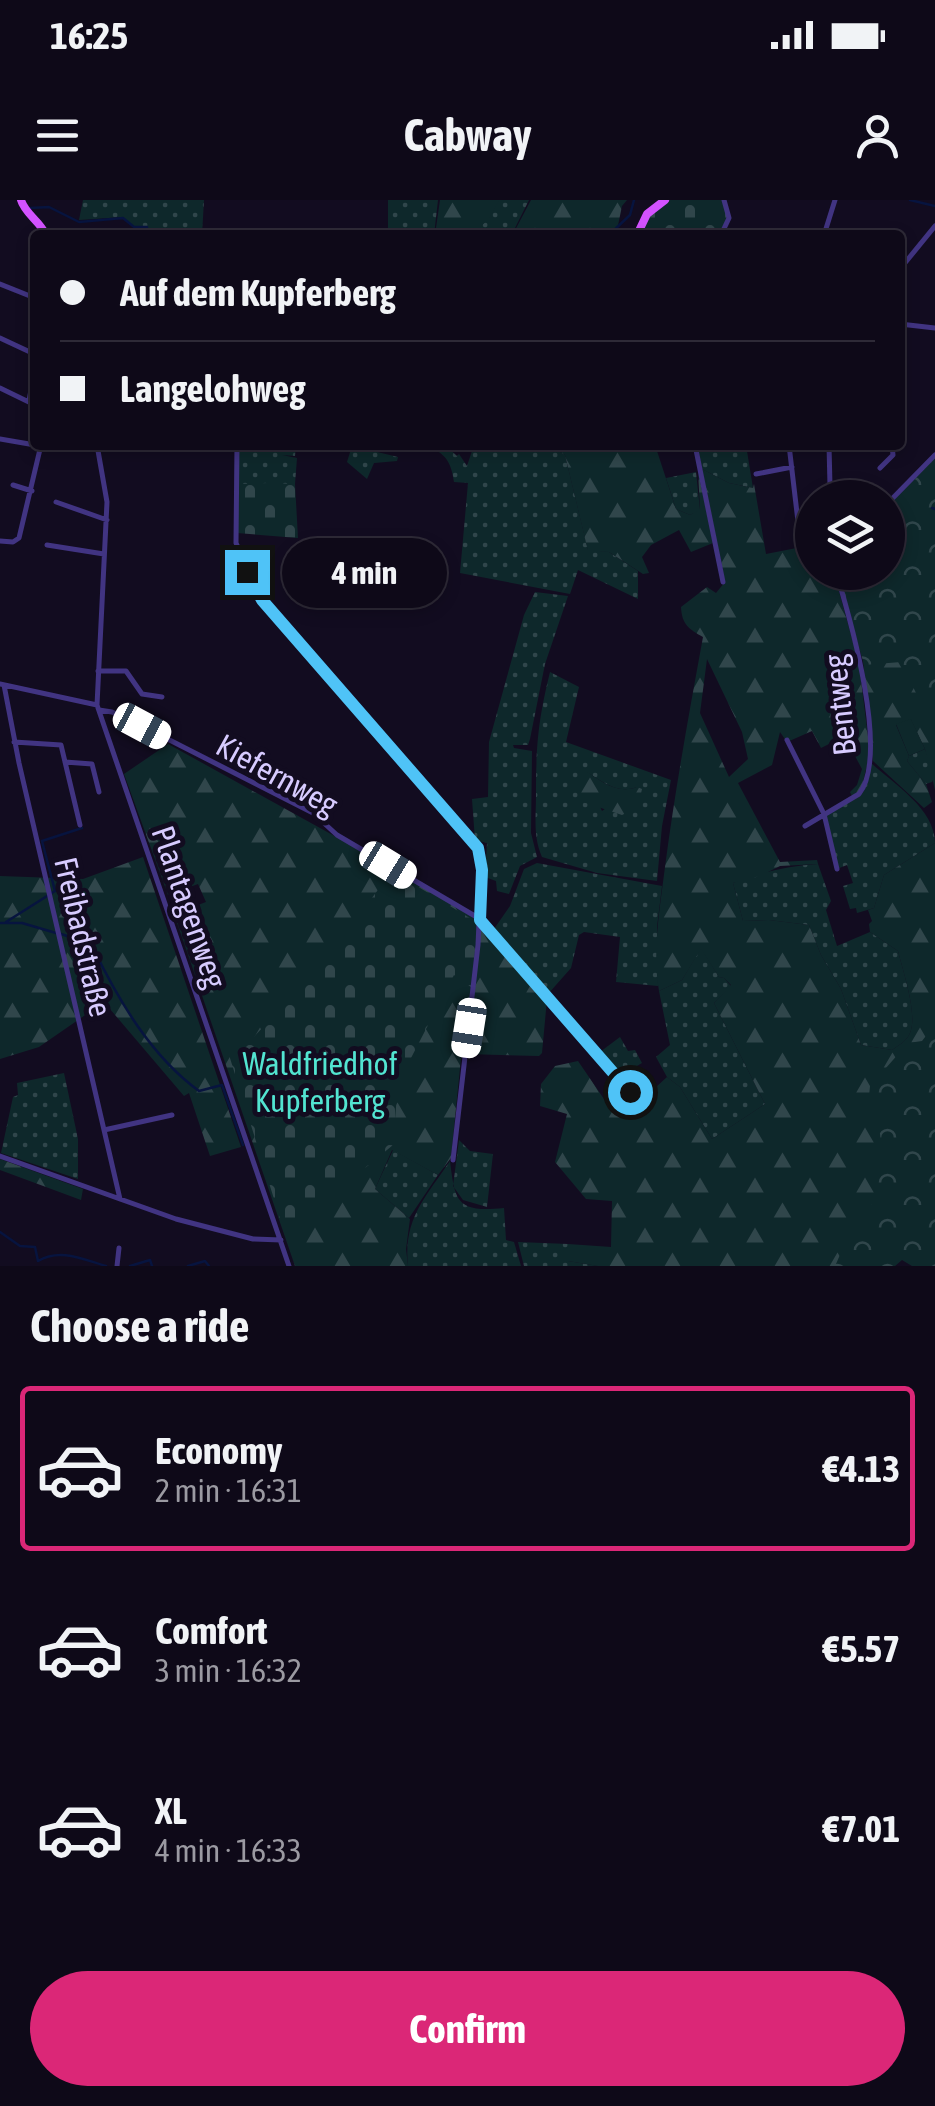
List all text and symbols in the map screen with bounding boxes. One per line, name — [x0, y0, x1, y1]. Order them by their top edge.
text: 16:25 — [50, 14, 128, 57]
icon: menu — [30, 108, 85, 163]
icon: person — [850, 108, 905, 163]
text: Cabway — [404, 109, 531, 161]
text: Auf dem Kupferberg — [120, 271, 396, 314]
text: Langelohweg — [120, 367, 306, 410]
map controls — [795, 480, 905, 590]
button: layers — [795, 480, 905, 590]
callout: 4 min — [282, 537, 447, 607]
route end — [225, 550, 270, 595]
text: 4 min — [332, 554, 397, 591]
street label: Bentweg — [816, 652, 863, 757]
car — [108, 699, 176, 753]
street label: Kiefernweg — [210, 726, 345, 823]
street label: Plantagenweg — [144, 821, 235, 993]
car — [355, 837, 421, 893]
street label: Freibadstraße — [47, 854, 120, 1020]
car — [449, 996, 489, 1060]
park label: Waldfriedhof Kupferberg — [242, 1045, 398, 1119]
route start — [608, 1070, 653, 1115]
text: Choose a ride — [30, 1300, 249, 1352]
icon: car — [35, 1424, 125, 1514]
text: Economy — [155, 1429, 282, 1472]
text: €4.13 — [823, 1447, 900, 1490]
text: 2 min · 16:31 — [155, 1472, 302, 1509]
icon: car — [35, 1604, 125, 1694]
text: Comfort — [155, 1609, 267, 1652]
text: €5.57 — [823, 1627, 900, 1670]
text: 3 min · 16:32 — [155, 1652, 302, 1689]
icon: car — [35, 1784, 125, 1874]
text: XL — [155, 1789, 187, 1832]
text: €7.01 — [823, 1807, 900, 1850]
text: 4 min · 16:33 — [155, 1832, 302, 1869]
button: Confirm — [30, 1971, 905, 2086]

